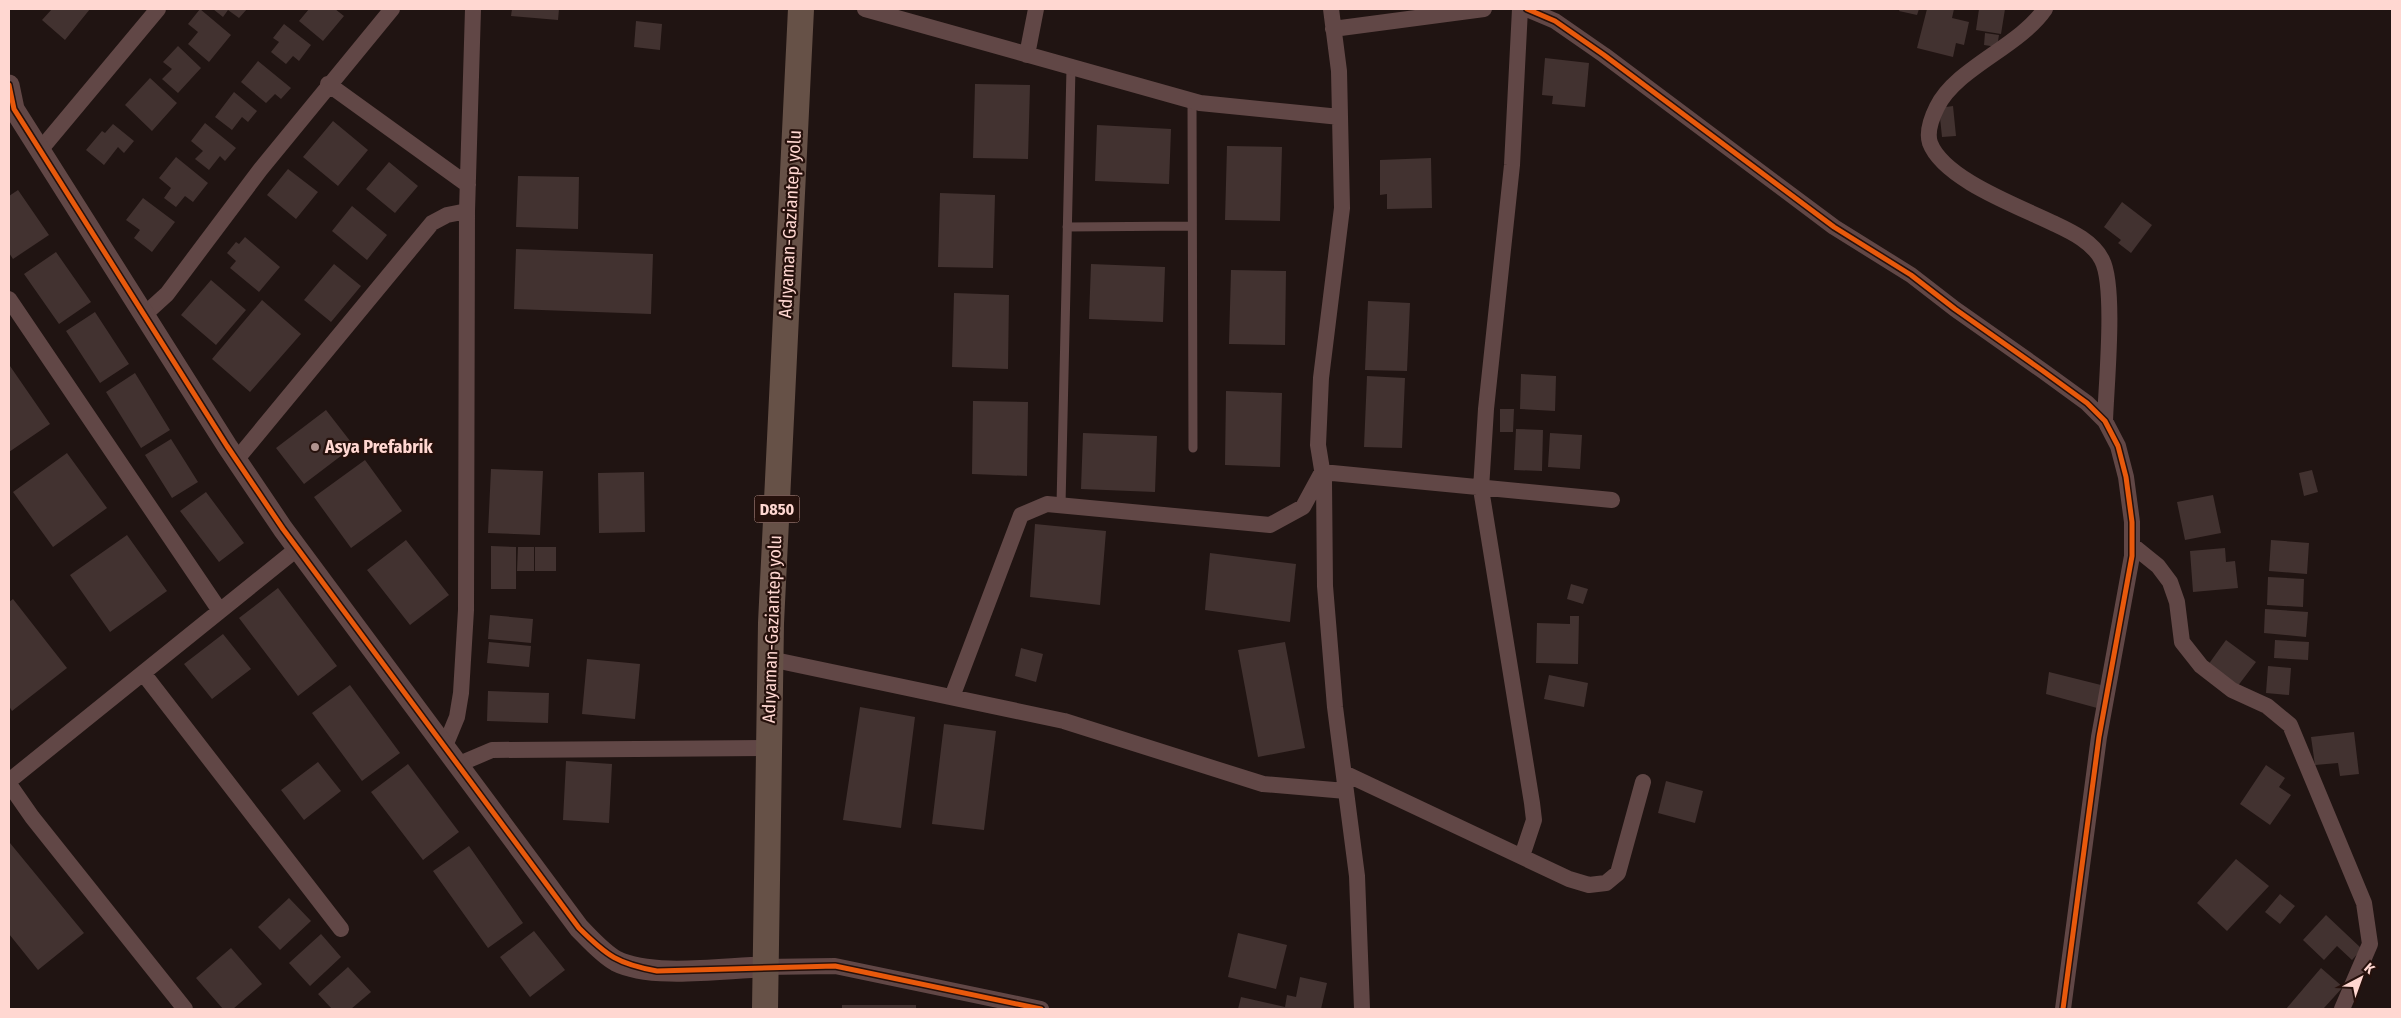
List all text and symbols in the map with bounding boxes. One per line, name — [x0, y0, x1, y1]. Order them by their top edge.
street label: Adıyaman-Gaziantep yolu — [774, 130, 806, 318]
place label: Asya Prefabrik — [324, 436, 433, 458]
marker: Asya Prefabrik — [309, 441, 321, 453]
road number: D850 — [754, 496, 800, 522]
street label: Adıyaman-Gaziantep yolu — [758, 535, 786, 723]
north arrow — [2336, 953, 2386, 1003]
text: K — [2361, 959, 2378, 978]

